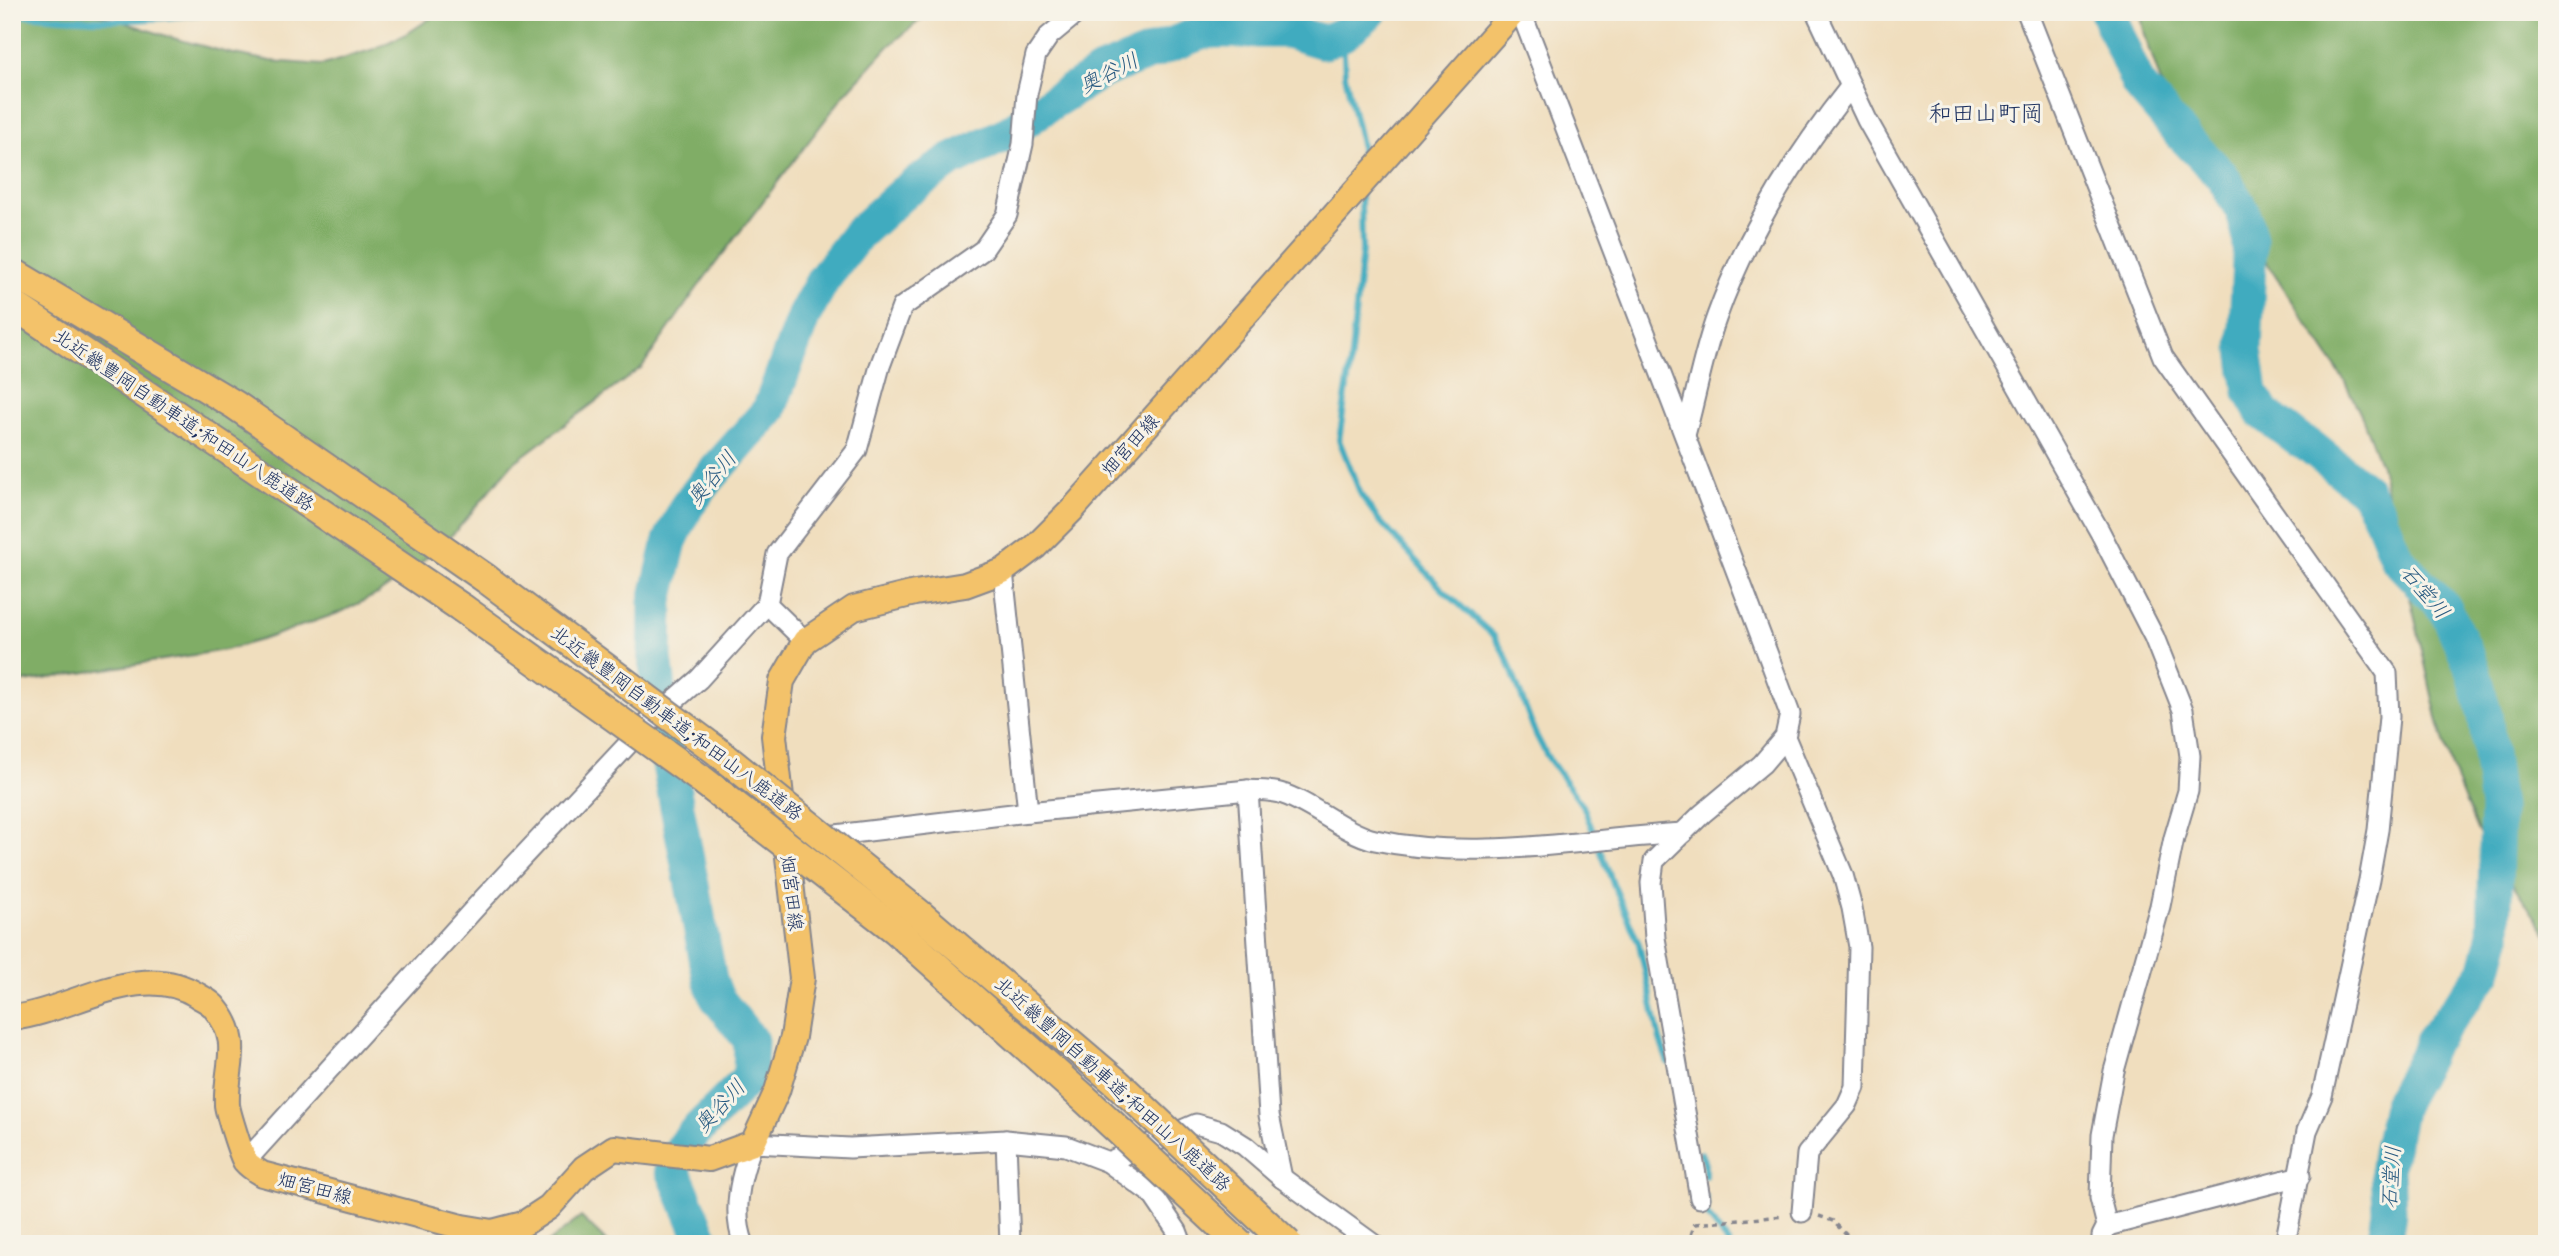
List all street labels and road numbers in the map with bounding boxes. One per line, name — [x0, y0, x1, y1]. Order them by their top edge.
street label: 北近畿豊岡自動車道;和田山八鹿道路 — [46, 320, 322, 520]
street label: 畑宮田線 — [1092, 406, 1168, 484]
street label: 北近畿豊岡自動車道;和田山八鹿道路 — [543, 617, 811, 829]
street label: 畑宮田線 — [771, 853, 813, 933]
street label: 北近畿豊岡自動車道;和田山八鹿道路 — [987, 968, 1239, 1200]
street label: 畑宮田線 — [274, 1162, 356, 1214]

